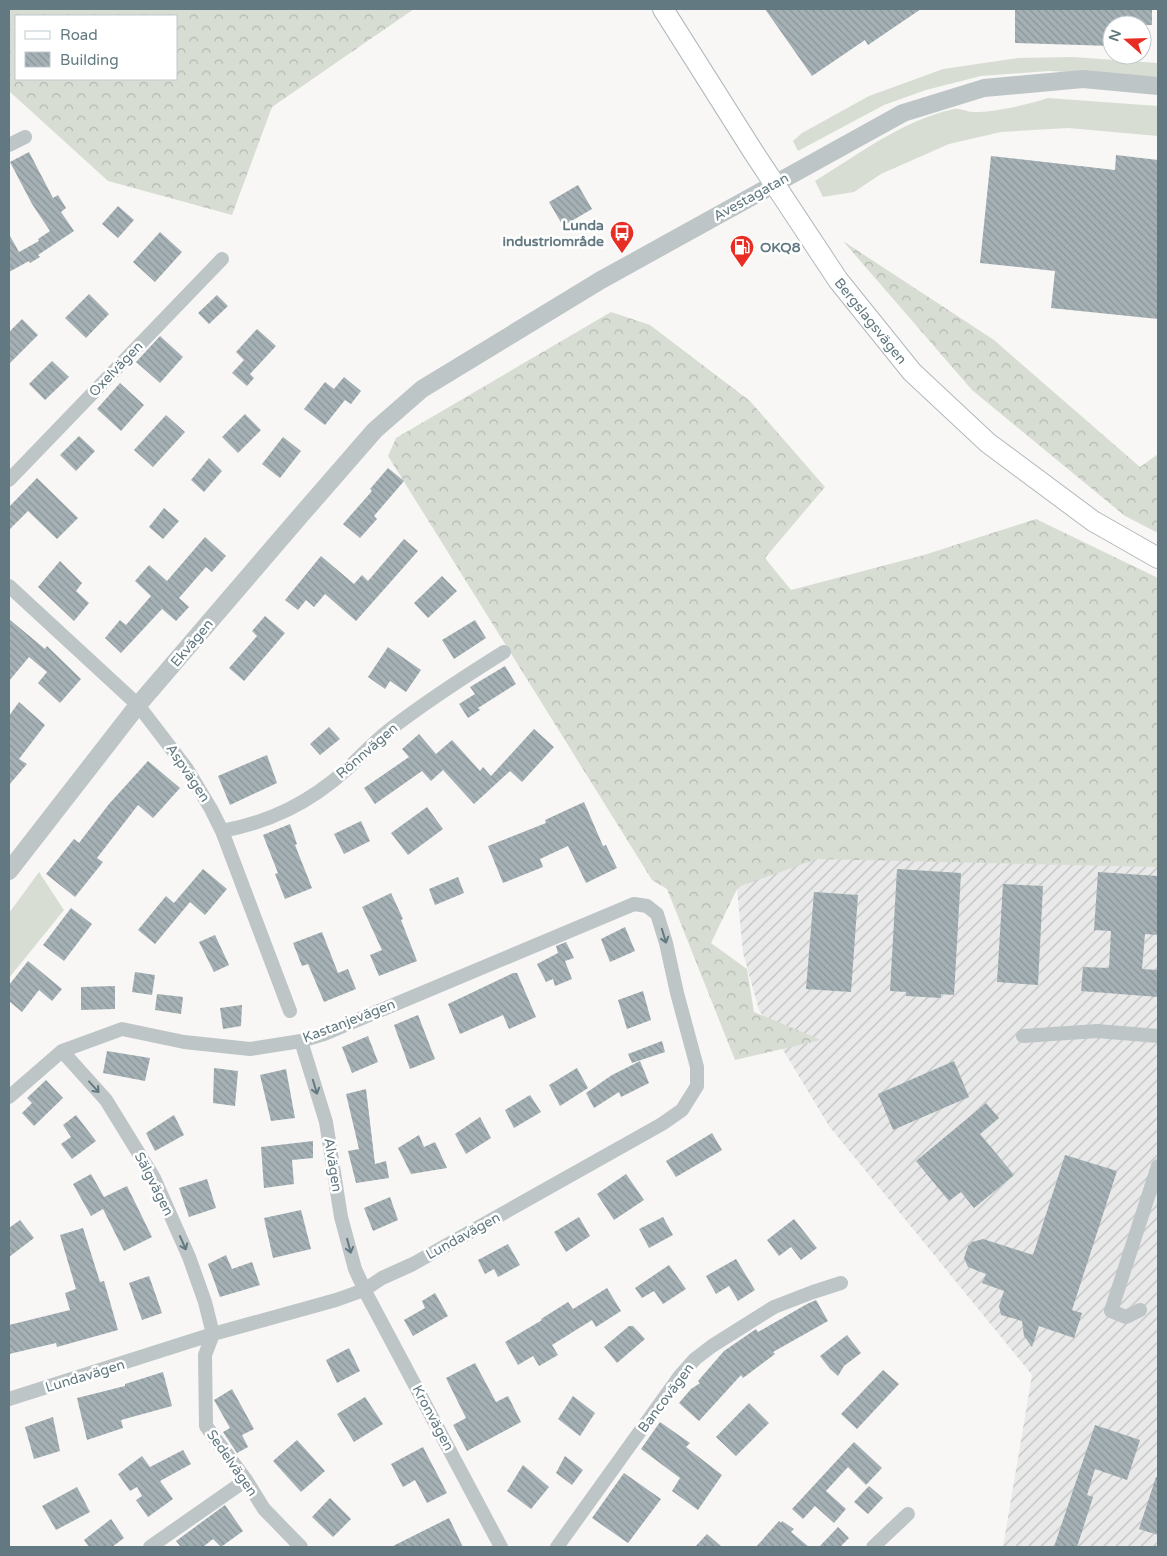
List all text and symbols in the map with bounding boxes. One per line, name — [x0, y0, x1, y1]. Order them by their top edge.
legend — [15, 15, 178, 80]
north arrow — [1102, 15, 1152, 65]
text: Road — [60, 26, 98, 44]
text: N — [1105, 28, 1125, 44]
text: Building — [60, 51, 119, 69]
street label: Avestagatan — [710, 169, 792, 225]
place label: Lunda industriområde — [502, 217, 604, 250]
bus stop icon: Lunda industriområde — [609, 220, 635, 254]
fuel station icon: OKQ8 — [729, 234, 755, 268]
place label: OKQ8 — [760, 239, 801, 256]
street label: Bergslagsvägen — [831, 274, 911, 367]
street label: Oxelvägen — [85, 338, 147, 400]
street label: Ekvägen — [167, 616, 217, 670]
street label: Rönnvägen — [333, 720, 401, 782]
street label: Aspvägen — [162, 741, 214, 805]
one-way arrow — [659, 928, 669, 944]
street label: Kastanjevägen — [300, 996, 398, 1046]
one-way arrow — [311, 1079, 321, 1095]
one-way arrow — [89, 1080, 100, 1093]
street label: Alvägen — [320, 1137, 346, 1193]
street label: Sälgvägen — [131, 1149, 177, 1219]
street label: Lundavägen — [423, 1209, 503, 1263]
one-way arrow — [178, 1235, 188, 1250]
one-way arrow — [345, 1238, 354, 1254]
street label: Lundavägen — [43, 1356, 127, 1396]
street label: Bancovägen — [634, 1360, 698, 1436]
street label: Kronvägen — [409, 1382, 457, 1454]
street label: Sedelvägen — [203, 1426, 261, 1500]

